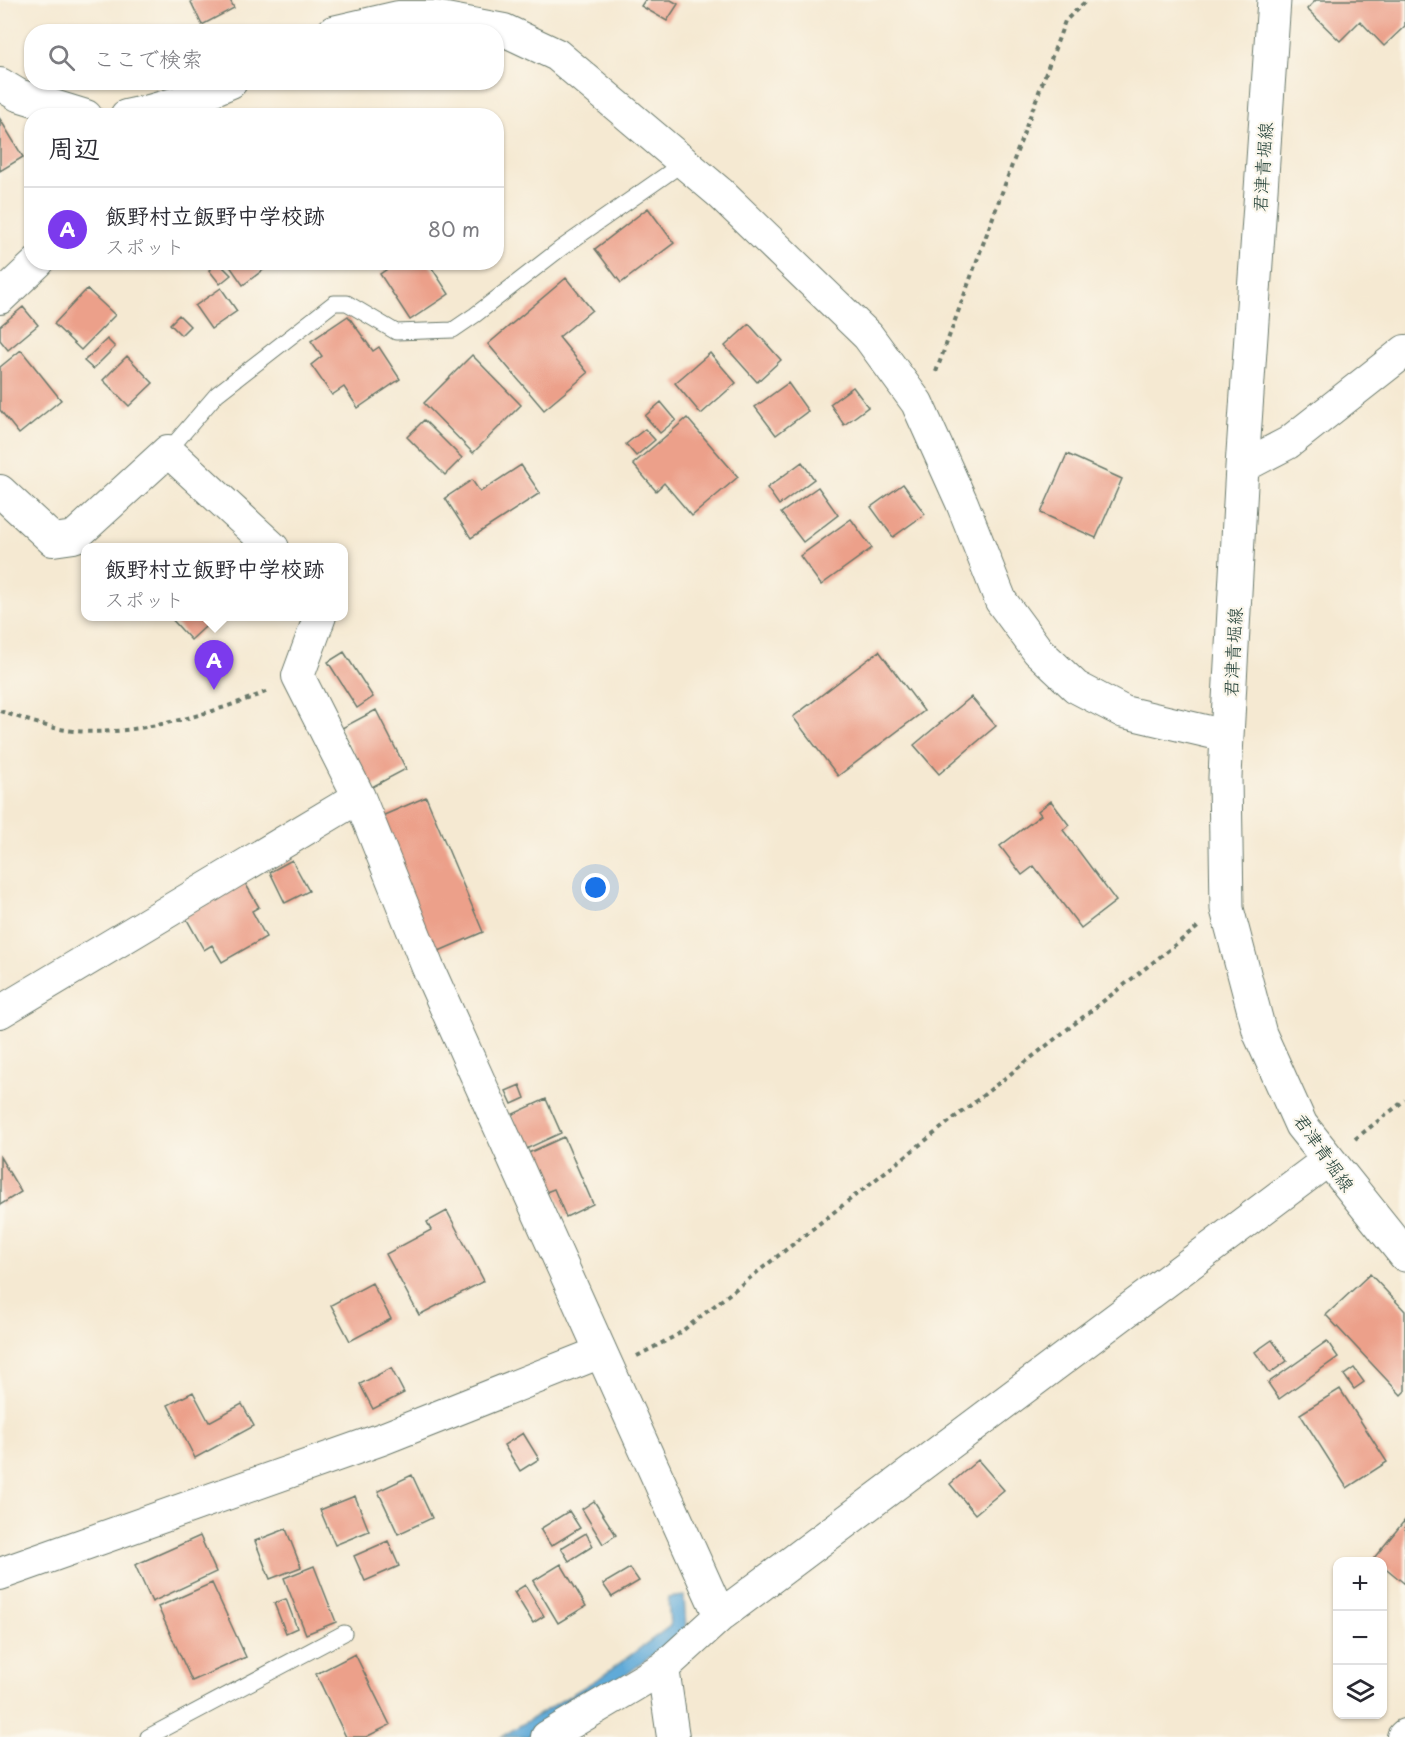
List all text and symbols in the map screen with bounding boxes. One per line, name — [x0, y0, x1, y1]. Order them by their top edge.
search box — [24, 24, 504, 90]
icon: search — [45, 41, 78, 74]
text: ここで検索 — [93, 41, 203, 74]
street label: 君津青堀線 — [1245, 121, 1279, 213]
text: 周辺 — [48, 128, 100, 167]
text: 飯野村立飯野中学校跡 — [105, 198, 325, 231]
text: A — [60, 214, 75, 244]
text: 80 m — [428, 214, 480, 244]
text: スポット — [105, 231, 185, 261]
popup — [81, 543, 348, 621]
text: 飯野村立飯野中学校跡 — [104, 551, 325, 584]
text: スポット — [104, 584, 184, 614]
street label: 君津青堀線 — [1216, 606, 1248, 698]
pin: A — [194, 640, 234, 690]
your location — [581, 873, 610, 902]
street label: 君津青堀線 — [1288, 1107, 1362, 1197]
map controls — [1333, 1557, 1387, 1719]
button: + — [1333, 1557, 1387, 1611]
button: − — [1333, 1611, 1387, 1665]
button: layers — [1333, 1665, 1387, 1719]

